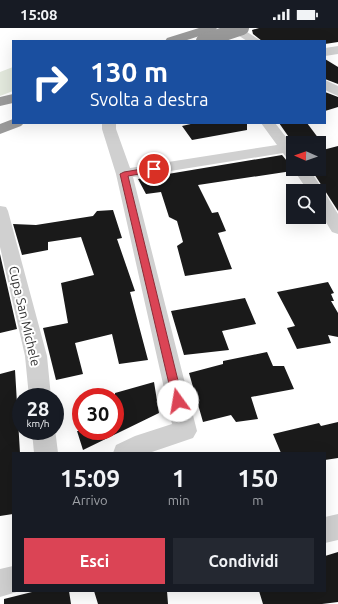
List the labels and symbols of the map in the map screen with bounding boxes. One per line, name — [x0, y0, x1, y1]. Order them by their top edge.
north arrow — [286, 136, 326, 176]
pin — [137, 152, 171, 186]
street label: Cupa San Michele — [7, 265, 43, 367]
position arrow — [157, 380, 199, 422]
speed limit sign: 30 — [72, 388, 124, 440]

